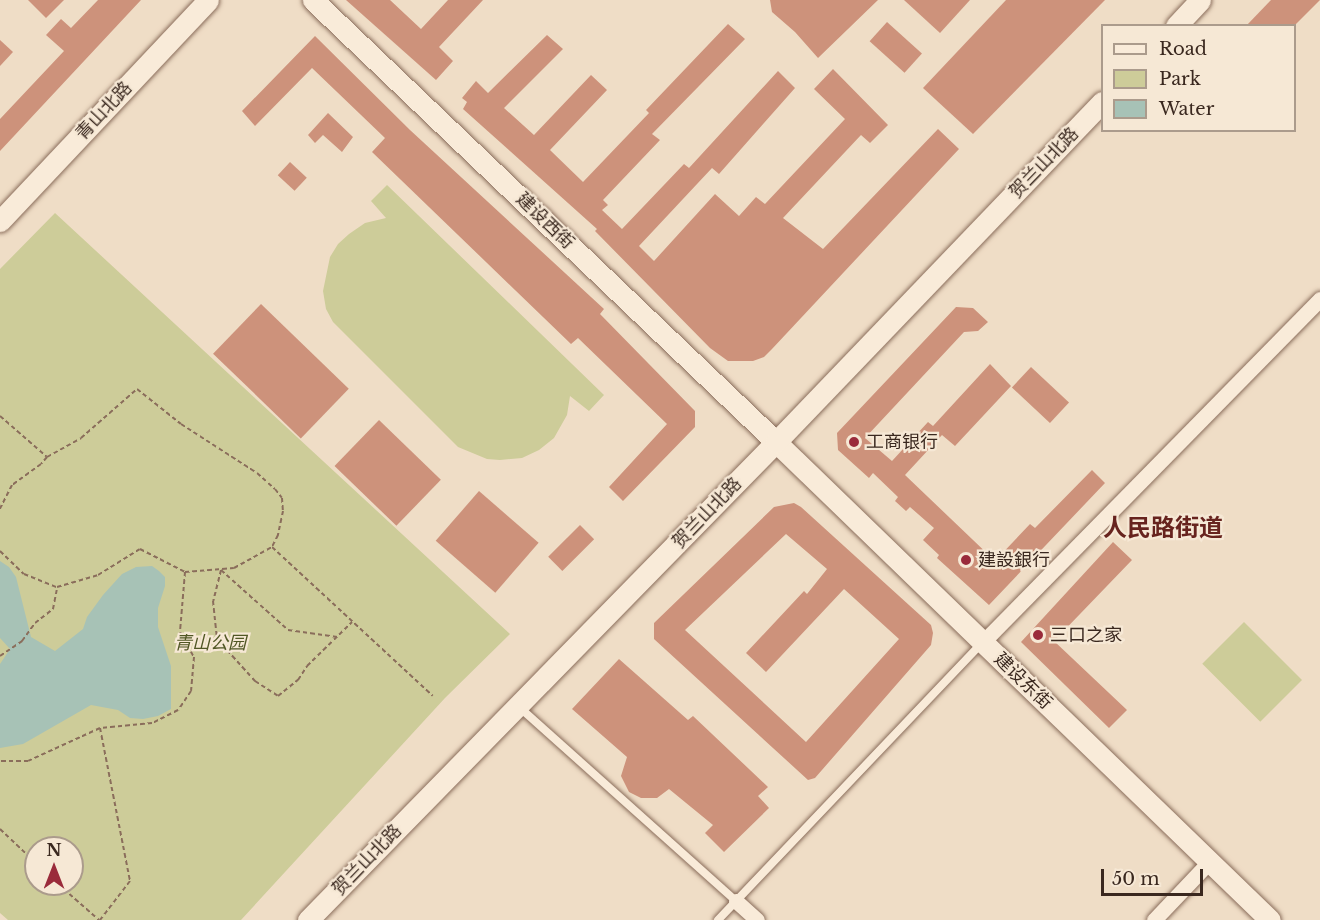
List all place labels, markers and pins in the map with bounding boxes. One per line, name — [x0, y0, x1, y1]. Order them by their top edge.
place label: 工商银行 — [866, 431, 938, 453]
marker: 工商银行 — [847, 435, 861, 449]
place label: 建設銀行 — [978, 549, 1050, 571]
marker: 建設銀行 — [959, 553, 973, 567]
place label: 三口之家 — [1050, 624, 1122, 646]
marker: 三口之家 — [1031, 628, 1045, 642]

